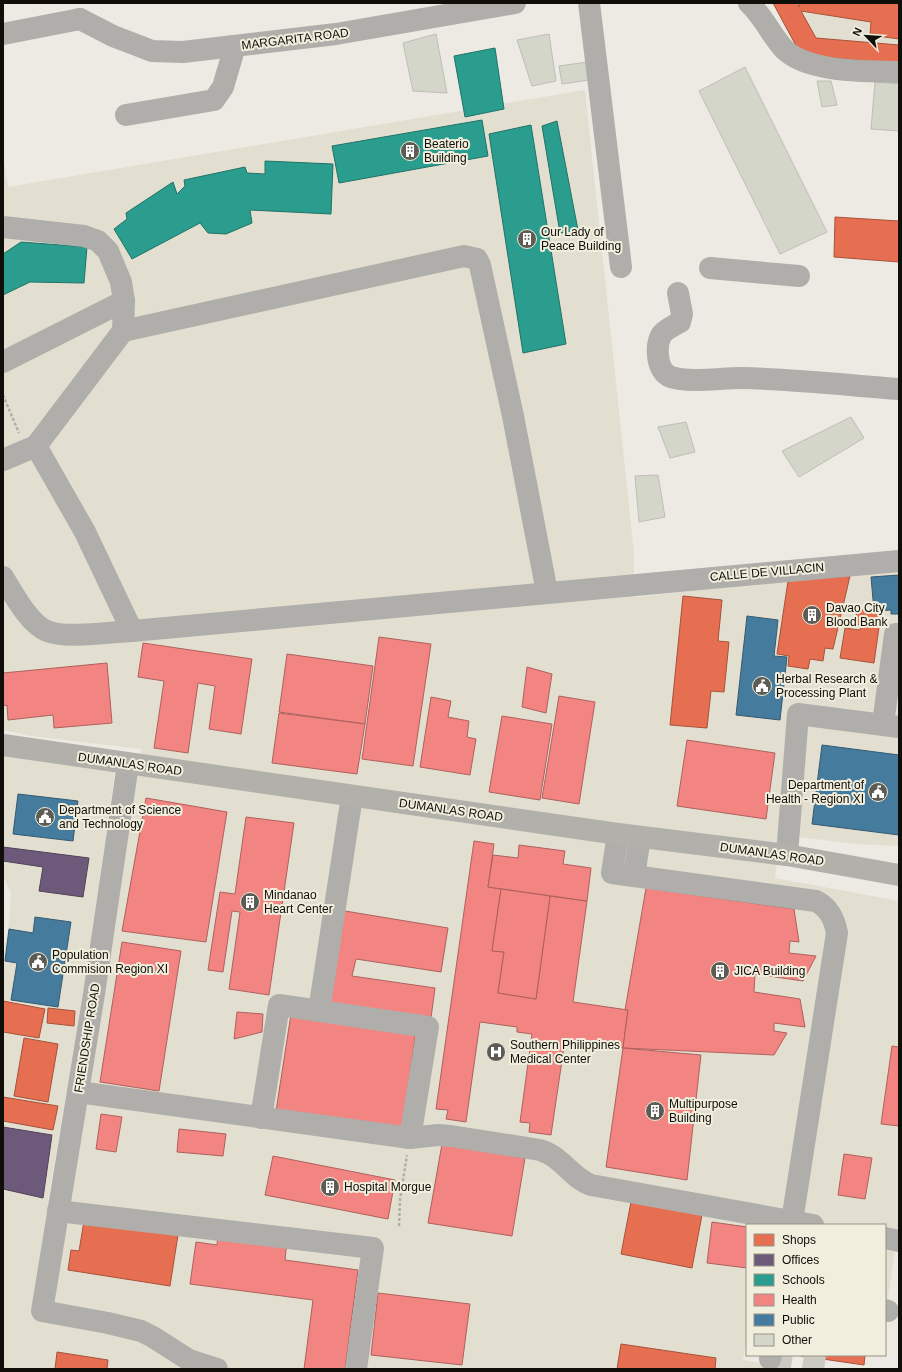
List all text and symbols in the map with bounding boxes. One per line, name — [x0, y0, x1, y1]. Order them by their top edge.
north arrow — [846, 16, 886, 56]
street label: MARGARITA ROAD — [241, 25, 350, 53]
text: N — [850, 26, 864, 38]
place label: Beaterio Building — [424, 137, 469, 165]
building icon: Beaterio Building — [399, 140, 421, 162]
place label: Our Lady of Peace Building — [541, 225, 621, 253]
building icon: Our Lady of Peace Building — [516, 228, 538, 250]
street label: CALLE DE VILLACIN — [709, 560, 825, 584]
place label: Davao City Blood Bank — [826, 601, 888, 629]
building icon: Davao City Blood Bank — [801, 604, 823, 626]
place label: Herbal Research & Processing Plant — [776, 672, 877, 700]
public building icon: Herbal Research & Processing Plant — [751, 675, 773, 697]
street label: DUMANLAS ROAD — [77, 750, 183, 778]
place label: Department of Health - Region XI — [766, 778, 865, 806]
public building icon: Department of Health - Region XI — [867, 781, 889, 803]
street label: DUMANLAS ROAD — [398, 796, 504, 824]
place label: Department of Science and Technology — [59, 803, 181, 831]
public building icon: Department of Science and Technology — [34, 806, 56, 828]
street label: DUMANLAS ROAD — [719, 840, 825, 868]
place label: Mindanao Heart Center — [264, 888, 333, 916]
building icon: Mindanao Heart Center — [239, 891, 261, 913]
place label: Population Commision Region XI — [52, 948, 168, 976]
public building icon: Population Commision Region XI — [27, 951, 49, 973]
building icon: JICA Building — [709, 960, 731, 982]
place label: JICA Building — [734, 964, 805, 978]
street label: FRIENDSHIP ROAD — [71, 982, 103, 1094]
place label: Southern Philippines Medical Center — [510, 1038, 620, 1066]
hospital icon: Southern Philippines Medical Center — [485, 1041, 507, 1063]
place label: Multipurpose Building — [669, 1097, 738, 1125]
building icon: Multipurpose Building — [644, 1100, 666, 1122]
building icon: Hospital Morgue — [319, 1176, 341, 1198]
place label: Hospital Morgue — [344, 1180, 432, 1194]
legend — [746, 1224, 886, 1356]
text: Shops — [782, 1233, 816, 1247]
text: Offices — [782, 1253, 819, 1267]
text: Schools — [782, 1273, 825, 1287]
text: Health — [782, 1293, 817, 1307]
text: Public — [782, 1313, 815, 1327]
text: Other — [782, 1333, 812, 1347]

